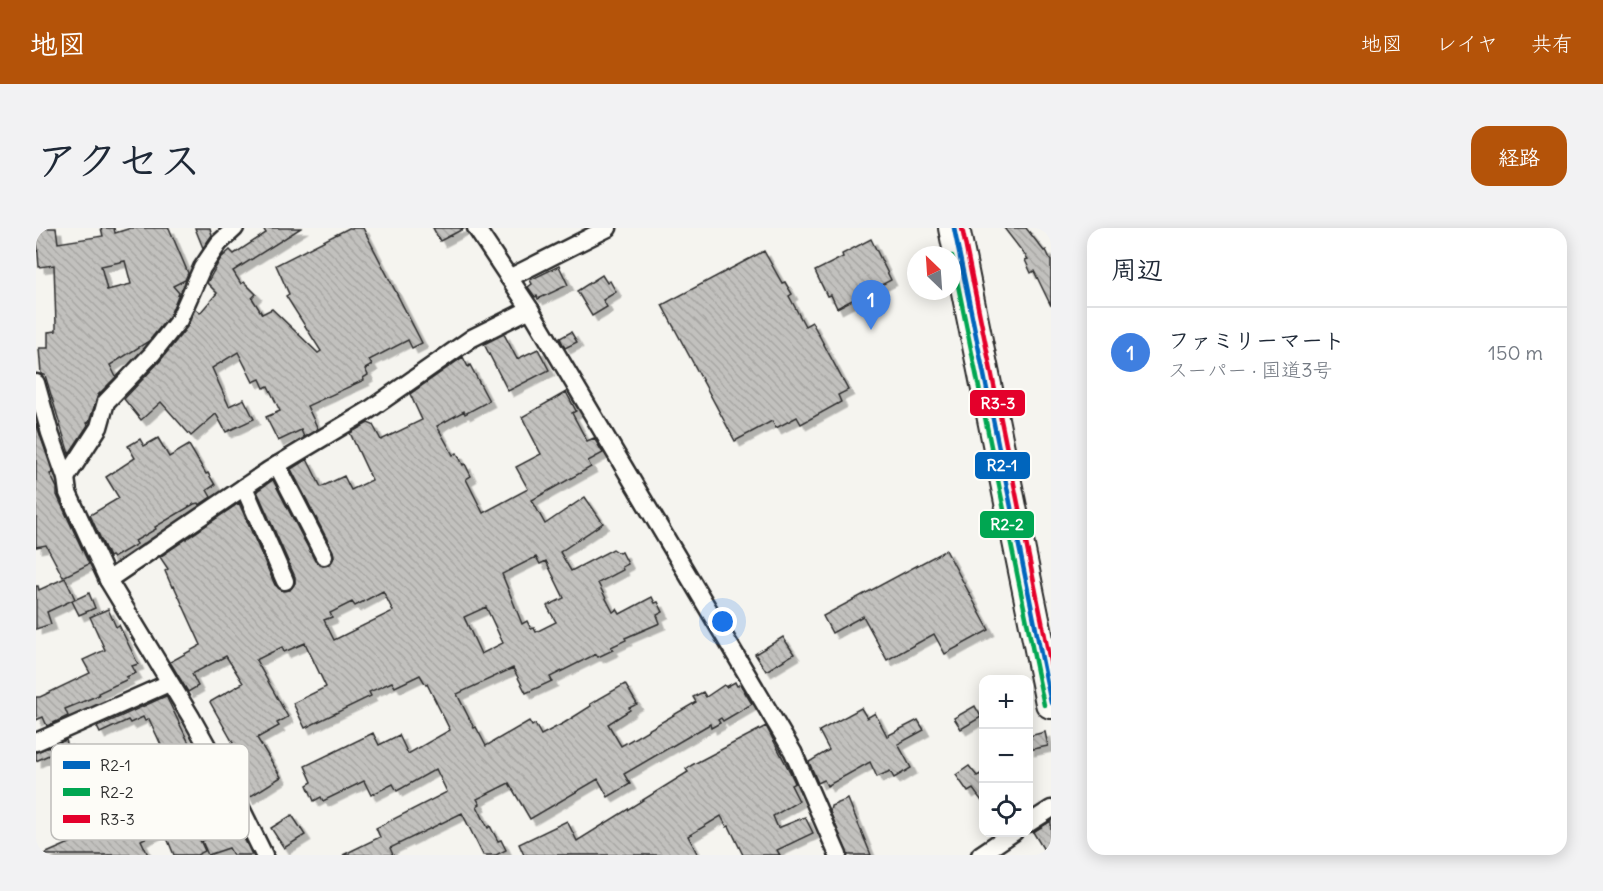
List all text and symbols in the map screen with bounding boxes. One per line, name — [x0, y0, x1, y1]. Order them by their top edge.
text: 地図 — [30, 26, 86, 62]
text: 地図 — [1361, 30, 1403, 57]
text: レイヤ — [1436, 30, 1498, 57]
text: 共有 — [1531, 30, 1573, 57]
button: 経路 — [1471, 126, 1567, 186]
text: アクセス — [36, 134, 201, 186]
north arrow — [907, 246, 961, 300]
text: 周辺 — [1111, 253, 1163, 286]
pin: 1 — [852, 280, 890, 330]
text: ファミリーマート — [1168, 326, 1345, 354]
text: 1 — [1127, 340, 1134, 365]
text: 150 m — [1488, 340, 1543, 365]
text: スーパー · 国道3号 — [1168, 357, 1333, 382]
line badge: R3-3 — [969, 389, 1026, 417]
text: R3-3 — [981, 393, 1015, 413]
line badge: R2-1 — [974, 451, 1031, 480]
text: R2-1 — [987, 455, 1017, 475]
line badge: R2-2 — [979, 510, 1035, 539]
text: R2-2 — [990, 514, 1024, 534]
your location — [708, 607, 737, 636]
map controls — [979, 675, 1033, 837]
button: + — [979, 675, 1033, 729]
button: − — [979, 729, 1033, 783]
legend — [51, 744, 249, 840]
text: R2-1 — [100, 755, 131, 775]
text: R2-2 — [100, 782, 134, 802]
button: locate — [979, 783, 1033, 837]
text: R3-3 — [100, 809, 135, 829]

